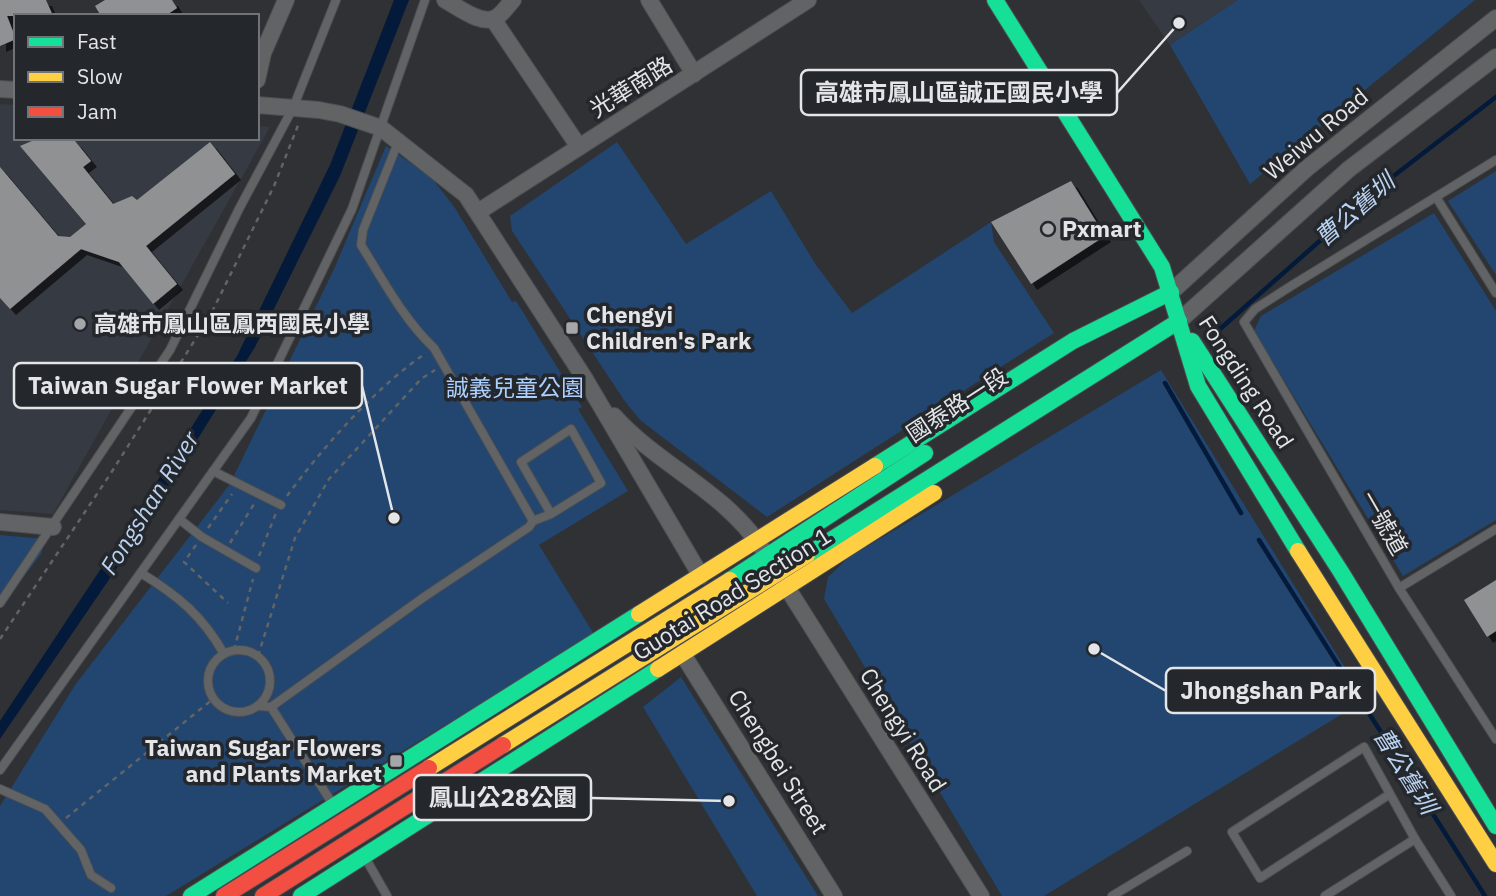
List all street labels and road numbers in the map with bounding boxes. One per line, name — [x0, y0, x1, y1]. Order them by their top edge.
street label: 光華南路 — [584, 49, 677, 123]
street label: Weiwu Road — [1257, 81, 1374, 186]
street label: Fongding Road — [1193, 309, 1301, 454]
street label: 國泰路一段 — [900, 360, 1013, 448]
street label: 一號道 — [1355, 485, 1415, 560]
street label: Guotai Road Section 1 — [627, 520, 836, 666]
street label: Chengyi Road — [854, 662, 954, 797]
street label: Chengbei Street — [722, 683, 835, 840]

